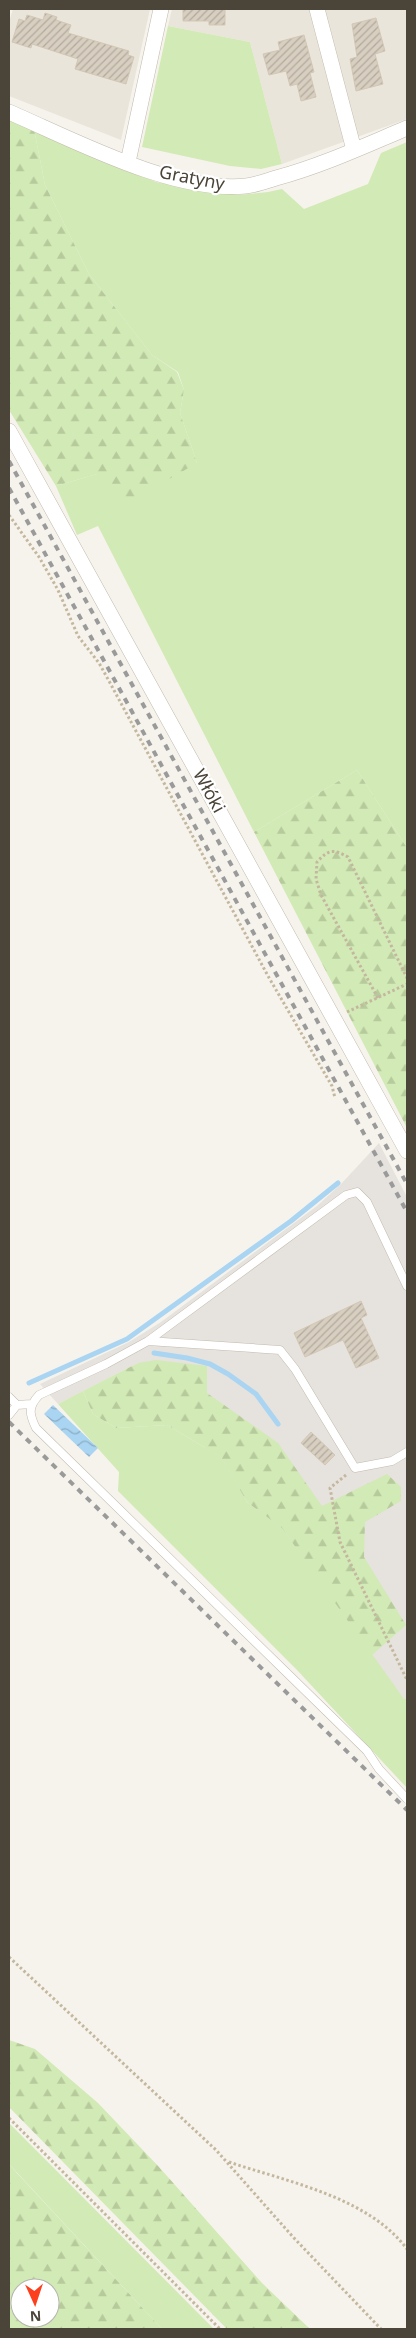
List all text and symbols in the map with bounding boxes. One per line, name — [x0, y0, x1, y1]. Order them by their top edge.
street label: Gratyny — [157, 159, 228, 195]
street label: Włóki — [188, 764, 232, 817]
north arrow — [10, 2278, 60, 2328]
text: N — [30, 2307, 42, 2326]

